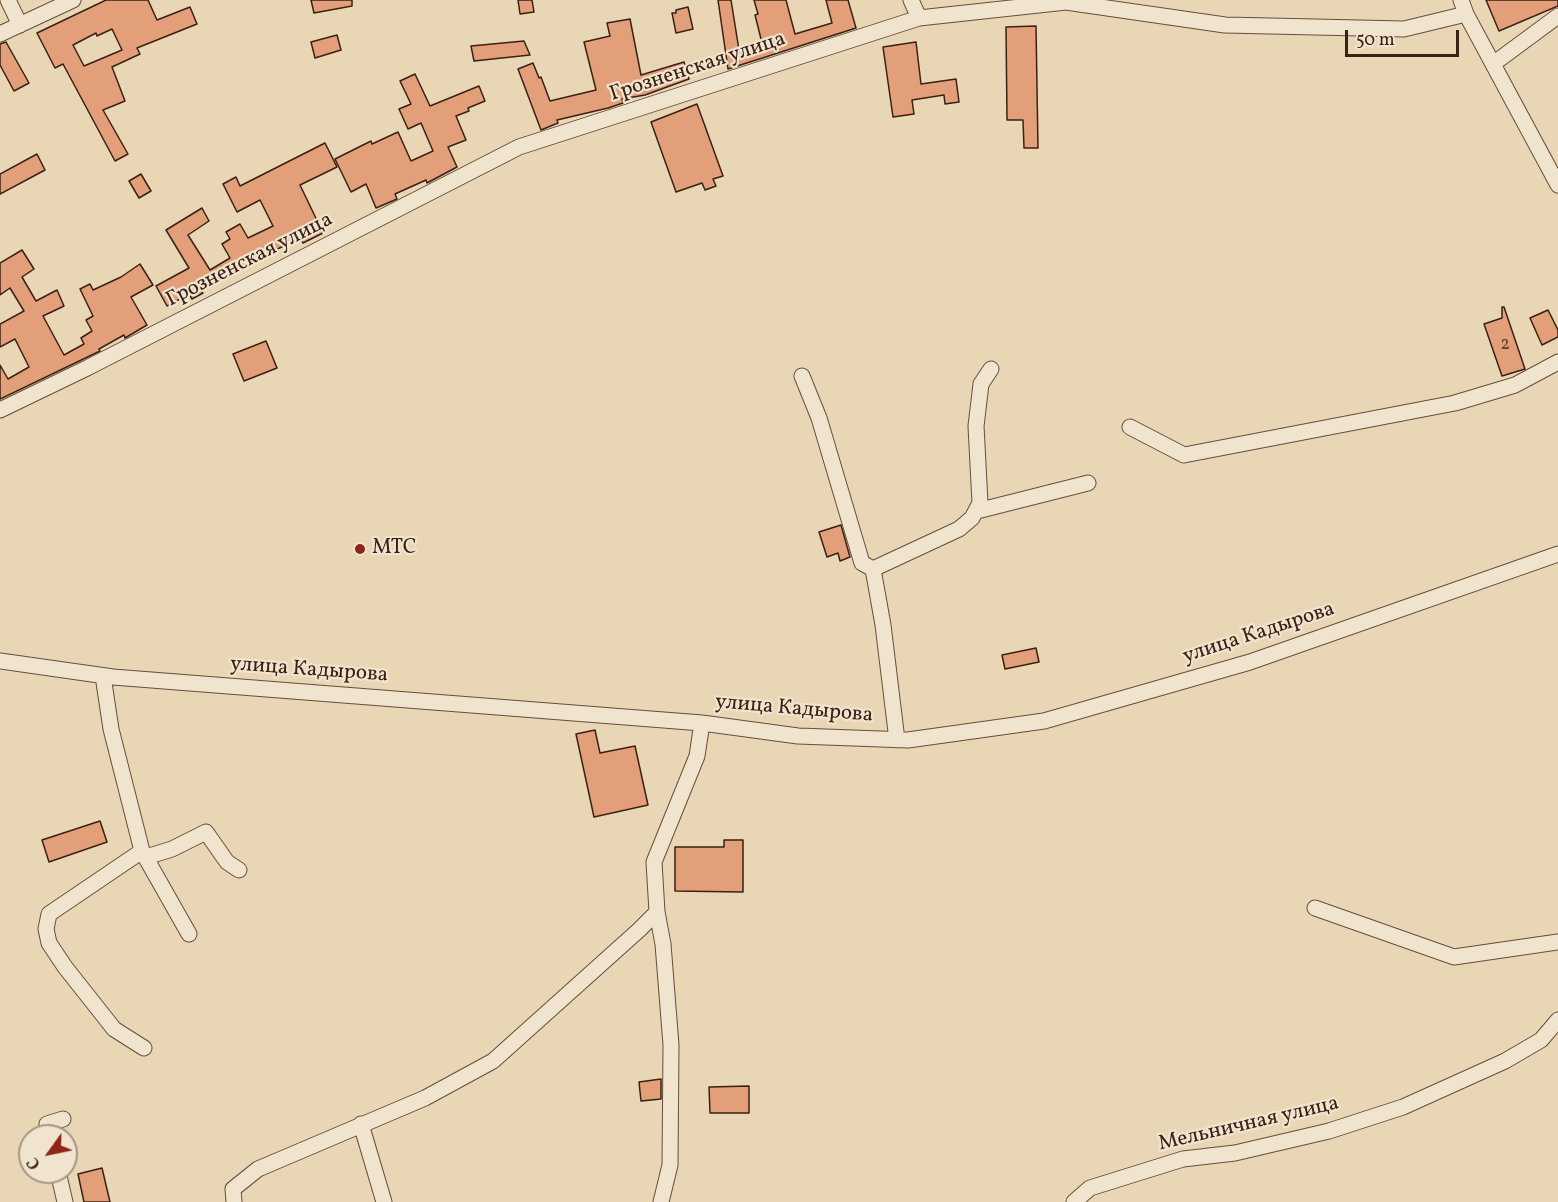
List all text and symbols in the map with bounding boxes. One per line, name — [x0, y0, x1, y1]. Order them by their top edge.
scale bar — [1348, 18, 1462, 56]
street label: Грозненская улица — [607, 28, 789, 108]
text: 50 m — [1356, 28, 1395, 53]
street label: Грозненская улица — [163, 208, 337, 314]
house number: 2 — [1500, 335, 1510, 357]
place label: МТС — [372, 536, 417, 562]
marker: МТС — [353, 542, 367, 556]
street label: улица Кадырова — [1180, 598, 1338, 670]
street label: улица Кадырова — [229, 653, 389, 689]
street label: улица Кадырова — [714, 691, 874, 729]
street label: Мельничная улица — [1156, 1092, 1342, 1158]
north arrow — [18, 1124, 78, 1184]
text: С — [23, 1152, 47, 1173]

